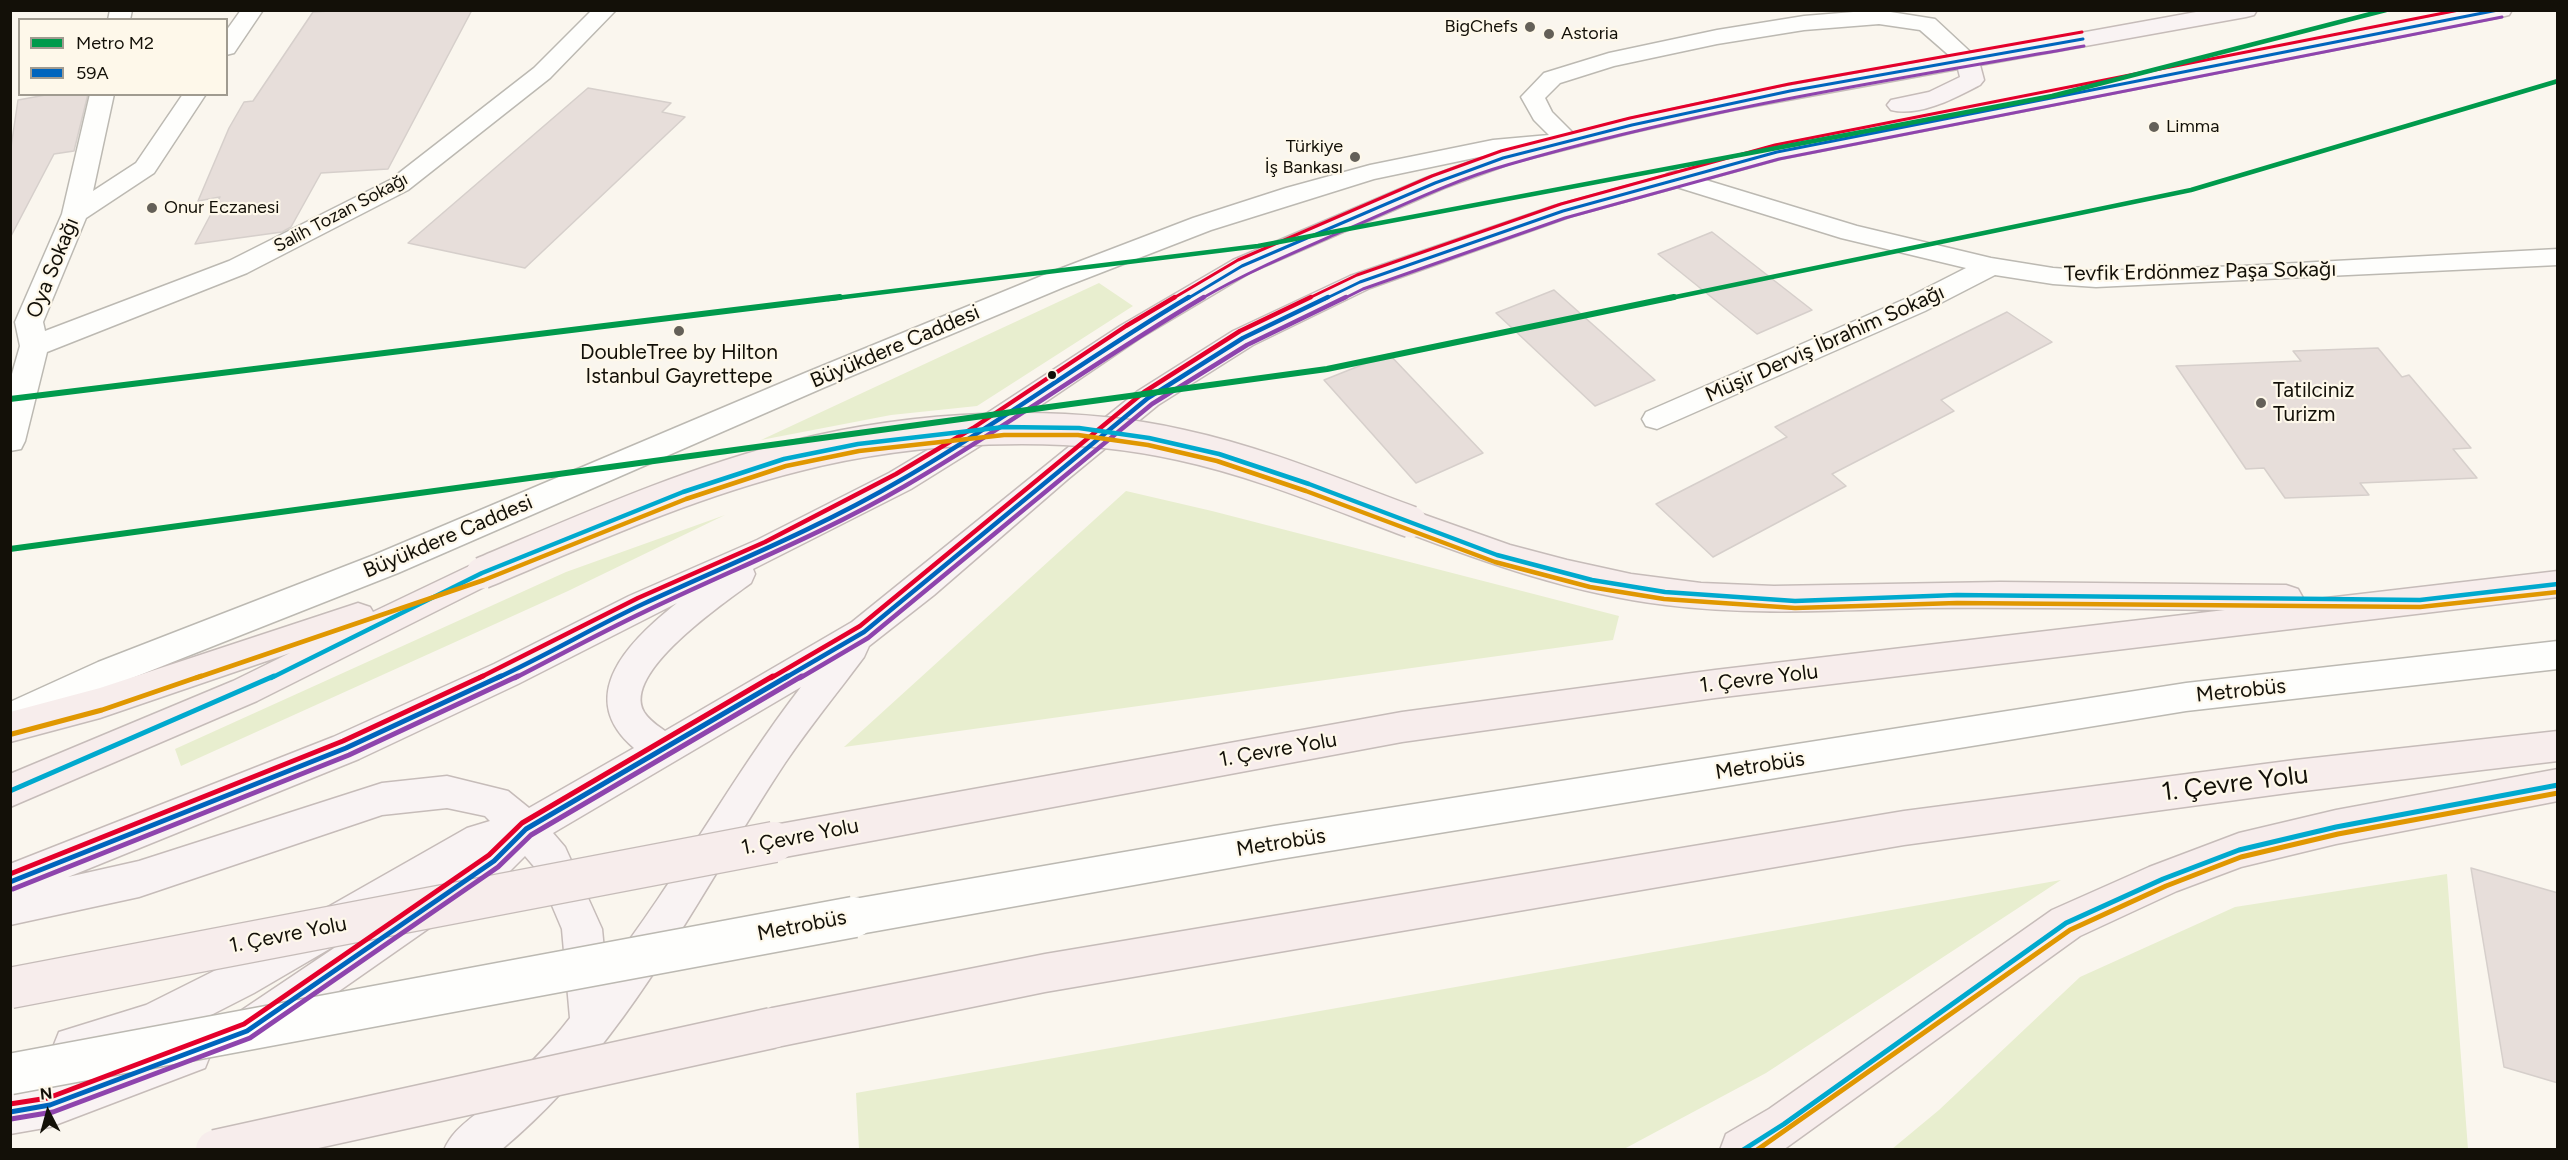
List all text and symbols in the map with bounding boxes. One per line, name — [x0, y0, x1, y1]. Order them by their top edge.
place label: BigChefs — [1444, 16, 1518, 38]
legend — [18, 18, 228, 96]
marker: BigChefs — [1523, 20, 1537, 34]
place label: Astoria — [1561, 23, 1618, 45]
marker: Astoria — [1542, 27, 1556, 41]
text: Metro M2 — [76, 32, 154, 54]
text: 59A — [76, 62, 109, 84]
place label: Limma — [2166, 116, 2219, 138]
marker: Limma — [2147, 120, 2161, 134]
place label: Türkiye İş Bankası — [1265, 136, 1343, 178]
marker: Türkiye İş Bankası — [1348, 150, 1362, 164]
street label: Salih Tozan Sokağı — [270, 169, 412, 257]
place label: Onur Eczanesi — [164, 197, 279, 219]
marker: Onur Eczanesi — [145, 201, 159, 215]
street label: Oya Sokağı — [21, 214, 85, 322]
street label: Tevfik Erdönmez Paşa Sokağı — [2064, 257, 2336, 287]
street label: Müşir Derviş İbrahim Sokağı — [1702, 280, 1948, 408]
street label: Büyükdere Caddesi — [807, 300, 983, 394]
marker: DoubleTree by Hilton Istanbul Gayrettepe — [672, 324, 686, 338]
place label: DoubleTree by Hilton Istanbul Gayrettepe — [580, 340, 778, 390]
unlabelled marker — [1046, 369, 1058, 381]
place label: Tatilciniz Turizm — [2273, 378, 2355, 428]
marker: Tatilciniz Turizm — [2254, 396, 2268, 410]
street label: Büyükdere Caddesi — [360, 490, 536, 584]
street label: 1. Çevre Yolu — [1698, 659, 1820, 699]
street label: Metrobüs — [2195, 674, 2287, 708]
street label: 1. Çevre Yolu — [1217, 727, 1339, 773]
street label: Metrobüs — [1713, 746, 1807, 786]
street label: 1. Çevre Yolu — [2160, 760, 2310, 808]
street label: 1. Çevre Yolu — [739, 813, 861, 861]
street label: Metrobüs — [1234, 823, 1328, 863]
street label: Metrobüs — [755, 905, 849, 947]
street label: 1. Çevre Yolu — [227, 911, 349, 959]
north arrow — [18, 1082, 78, 1142]
text: N — [39, 1084, 53, 1104]

